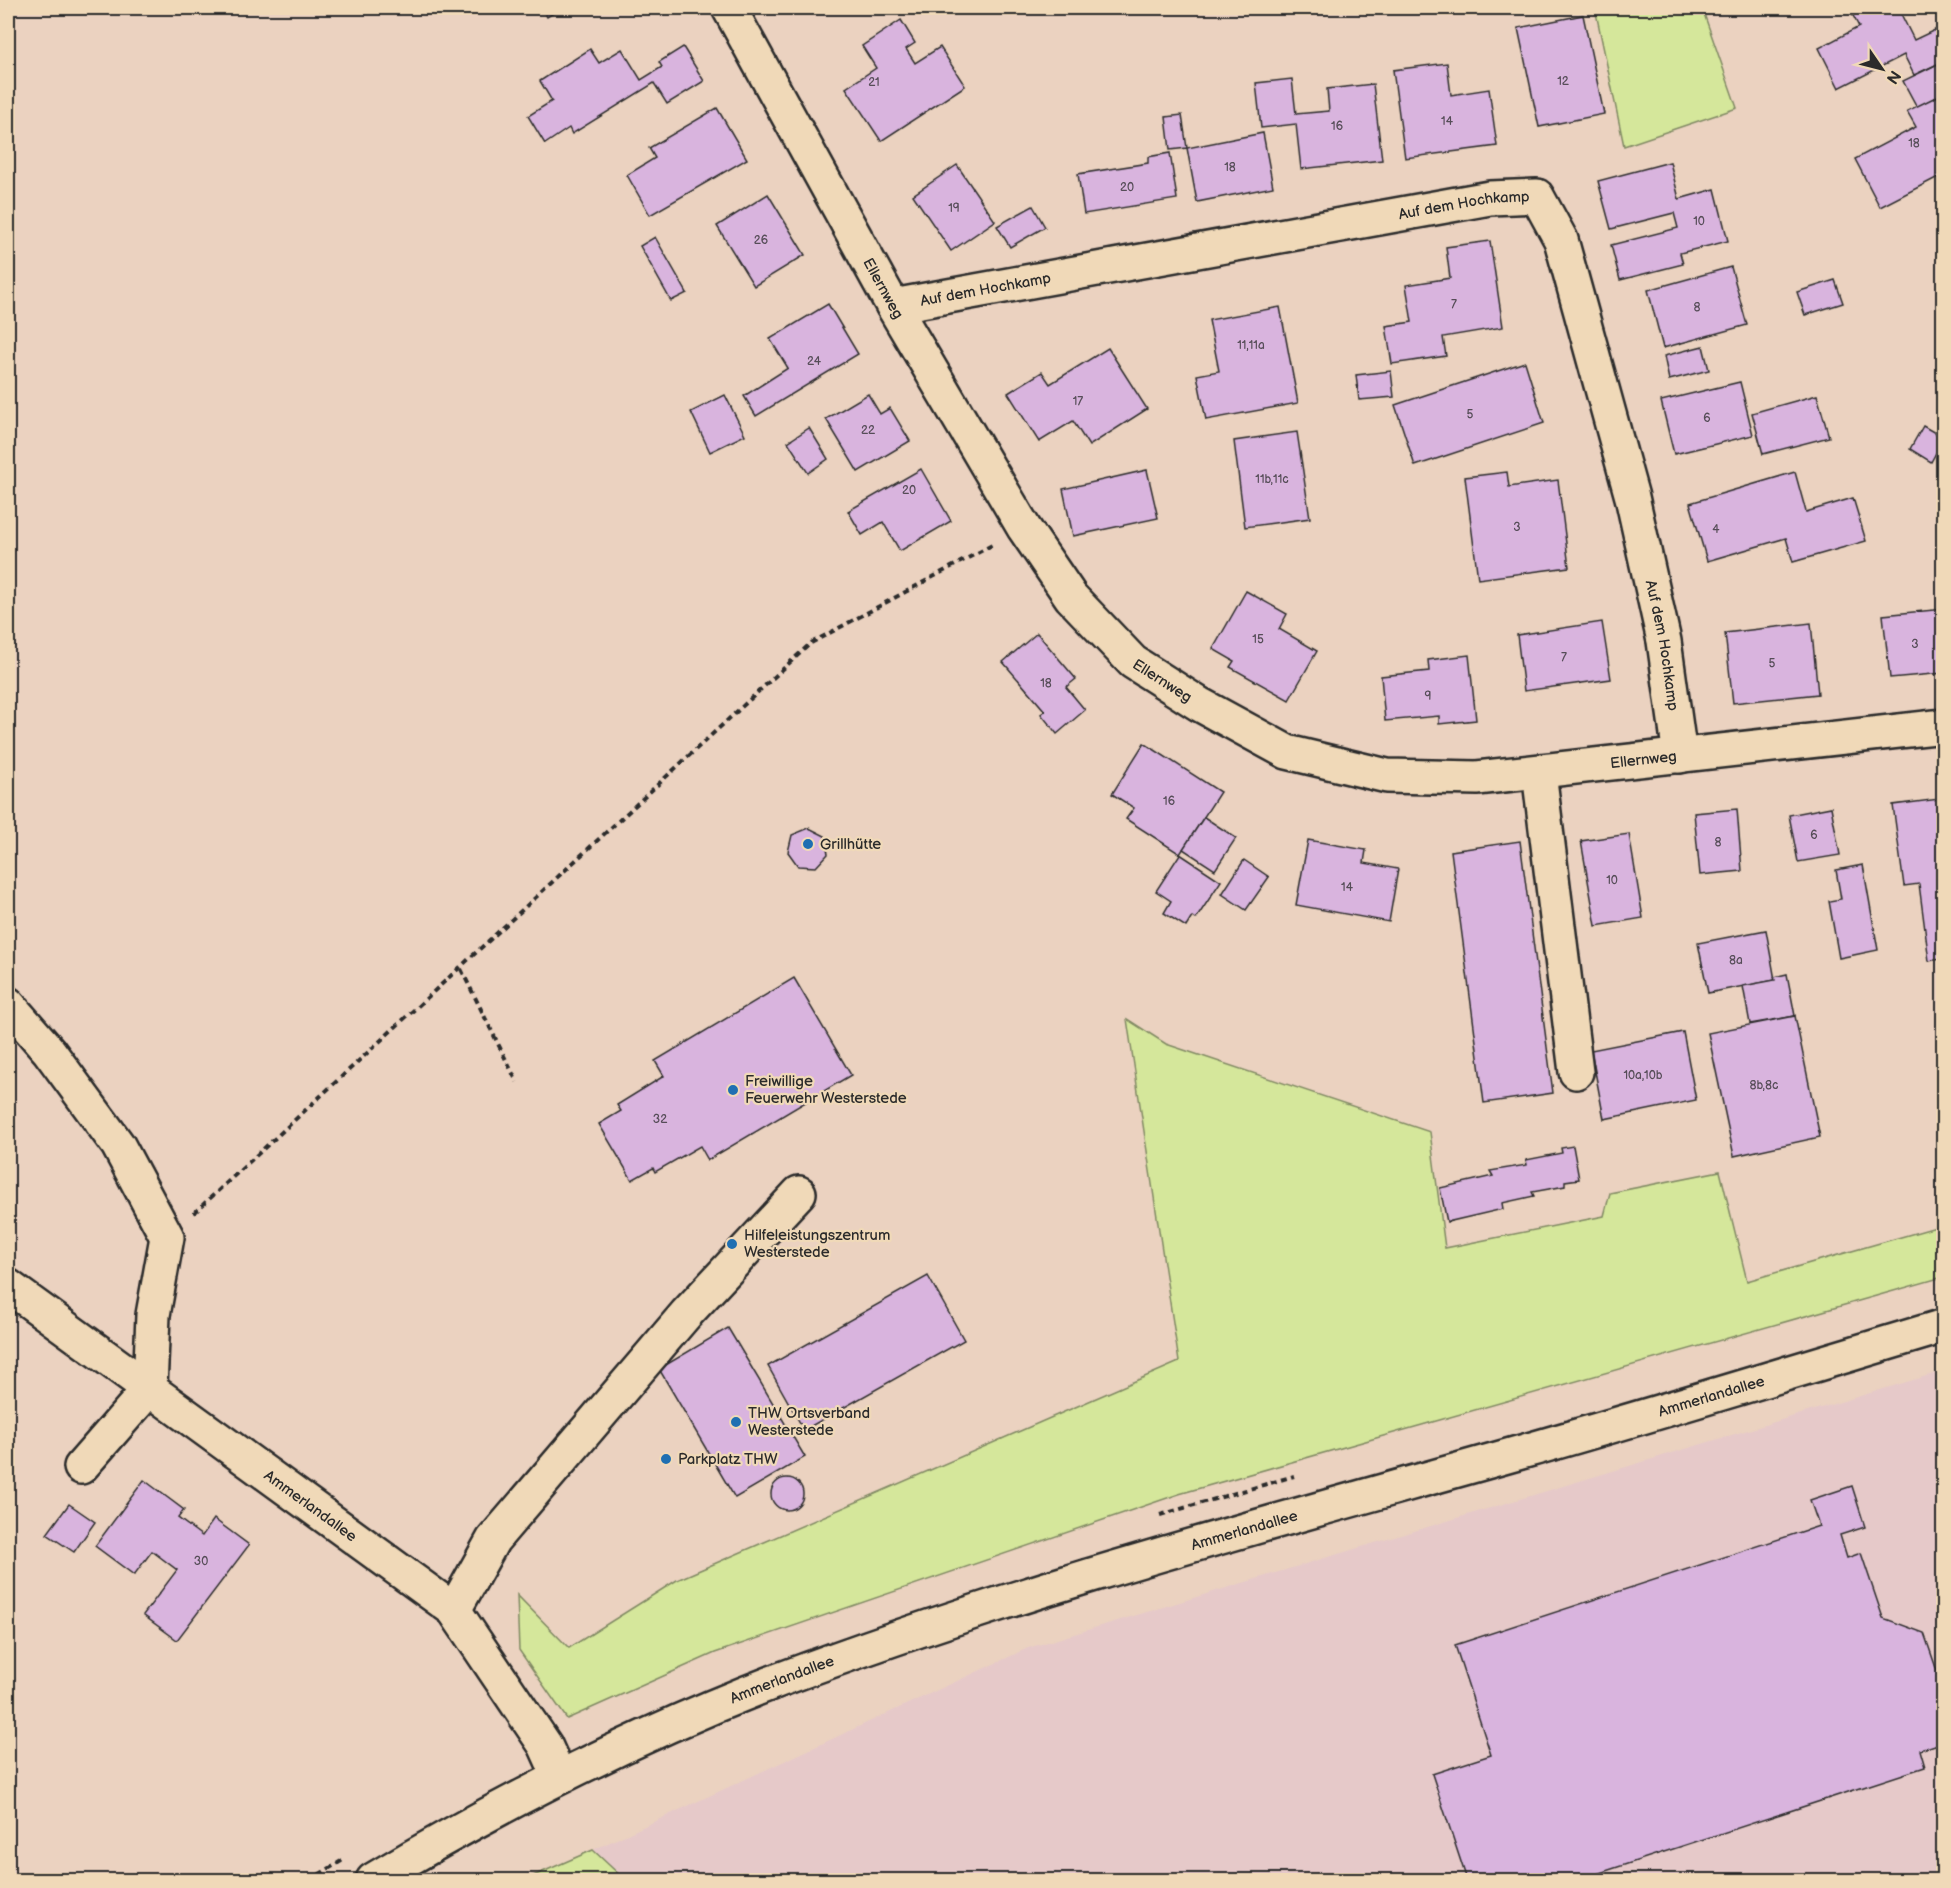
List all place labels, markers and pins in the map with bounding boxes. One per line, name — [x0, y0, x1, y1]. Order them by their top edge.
place label: Grillhütte — [820, 835, 881, 854]
marker: Grillhütte — [801, 837, 815, 851]
place label: Freiwillige Feuerwehr Westerstede — [745, 1072, 907, 1108]
marker: Freiwillige Feuerwehr Westerstede — [726, 1083, 740, 1097]
place label: Hilfeleistungszentrum Westerstede — [744, 1226, 890, 1262]
marker: Hilfeleistungszentrum Westerstede — [725, 1237, 739, 1251]
place label: THW Ortsverband Westerstede — [748, 1404, 870, 1440]
marker: THW Ortsverband Westerstede — [729, 1415, 743, 1429]
place label: Parkplatz THW — [678, 1450, 778, 1469]
marker: Parkplatz THW — [659, 1452, 673, 1466]

